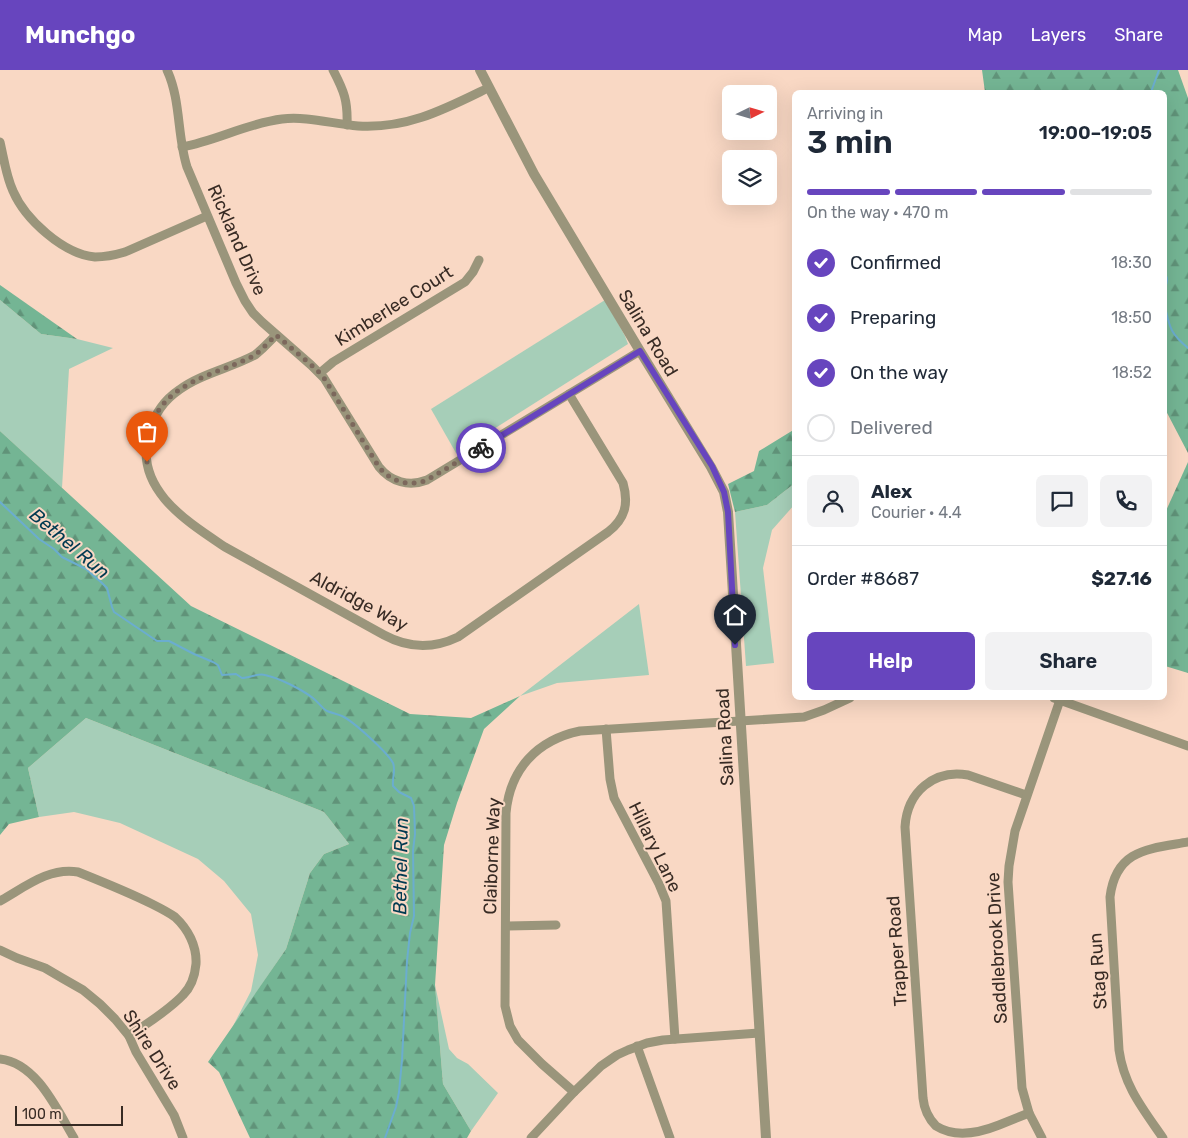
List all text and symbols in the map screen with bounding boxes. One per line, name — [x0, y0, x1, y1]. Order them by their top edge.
text: Munchgo — [25, 21, 135, 49]
text: Map — [968, 24, 1003, 46]
text: Layers — [1031, 24, 1086, 46]
text: Share — [1114, 24, 1163, 46]
north arrow — [722, 85, 778, 140]
map controls — [722, 85, 777, 205]
text: Arriving in — [807, 104, 883, 123]
text: 19:00–19:05 — [1039, 121, 1152, 144]
text: 3 min — [807, 123, 893, 161]
button: layers — [722, 150, 777, 205]
street label: Rickland Drive — [203, 181, 271, 299]
text: On the way · 470 m — [807, 203, 949, 222]
icon: check — [807, 249, 835, 277]
text: Confirmed — [850, 251, 941, 274]
text: 18:30 — [1111, 253, 1152, 272]
street label: Kimberlee Court — [331, 261, 457, 351]
street label: Salina Road — [613, 285, 683, 381]
icon: check — [807, 304, 835, 332]
text: Preparing — [850, 306, 936, 329]
text: 18:50 — [1111, 308, 1152, 327]
icon: check — [807, 359, 835, 387]
text: On the way — [850, 361, 948, 384]
text: 18:52 — [1112, 363, 1152, 382]
pin — [126, 411, 168, 462]
text: Delivered — [850, 416, 933, 439]
icon: bag — [133, 418, 161, 446]
courier — [456, 423, 506, 473]
icon: bike — [467, 434, 495, 462]
button: person — [807, 475, 859, 527]
button: chat — [1036, 475, 1088, 527]
button: phone — [1100, 475, 1152, 527]
text: Alex — [871, 480, 912, 503]
water label: Bethel Run — [25, 503, 114, 584]
text: Courier · 4.4 — [871, 503, 962, 522]
street label: Aldridge Way — [306, 566, 412, 636]
text: Order #8687 — [807, 567, 919, 590]
text: $27.16 — [1091, 567, 1152, 590]
pin — [714, 594, 756, 645]
icon: home — [721, 601, 749, 629]
button: Help — [807, 632, 975, 690]
button: Share — [985, 632, 1152, 690]
street label: Salina Road — [711, 688, 739, 786]
street label: Claiborne Way — [479, 797, 505, 915]
street label: Hillary Lane — [624, 798, 686, 896]
water label: Bethel Run — [388, 817, 413, 915]
street label: Saddlebrook Drive — [982, 872, 1012, 1024]
street label: Trapper Road — [882, 895, 912, 1007]
street label: Stag Run — [1084, 932, 1112, 1010]
street label: Shire Drive — [118, 1006, 186, 1094]
scale bar — [15, 1103, 122, 1126]
text: 100 m — [22, 1106, 62, 1123]

